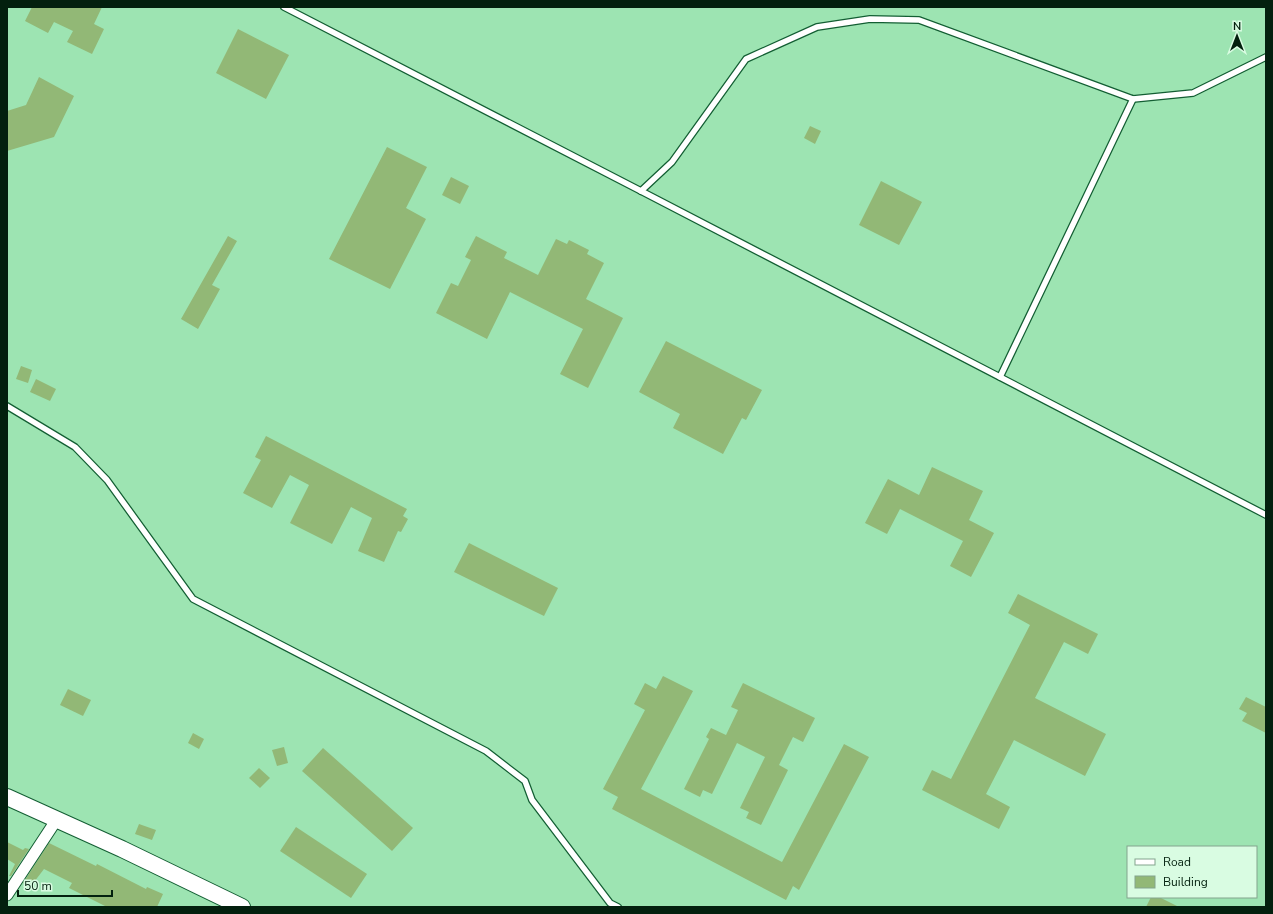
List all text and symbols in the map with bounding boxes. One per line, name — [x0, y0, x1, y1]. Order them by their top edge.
north arrow — [1217, 16, 1257, 56]
text: N — [1233, 19, 1241, 34]
legend — [1127, 846, 1257, 898]
text: Road — [1163, 854, 1191, 870]
scale bar — [18, 872, 112, 898]
text: Building — [1163, 874, 1208, 890]
text: 50 m — [24, 878, 52, 894]

